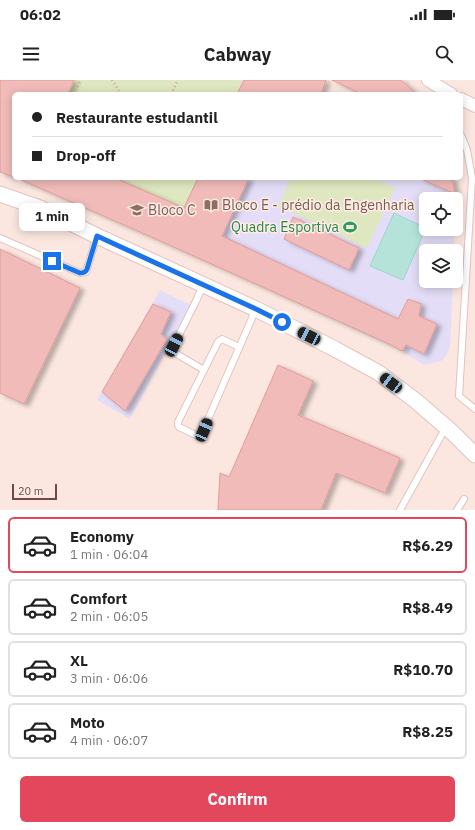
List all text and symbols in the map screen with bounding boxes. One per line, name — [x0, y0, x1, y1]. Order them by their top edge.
text: 06:02 — [20, 5, 61, 24]
icon: menu — [20, 43, 42, 65]
text: Cabway — [204, 43, 271, 66]
icon: search — [433, 43, 455, 65]
text: Restaurante estudantil — [56, 108, 218, 127]
text: Drop-off — [56, 146, 116, 165]
map controls — [419, 192, 463, 288]
button: locate — [419, 192, 463, 236]
place label: Bloco E - prédio da Engenharia — [222, 196, 415, 214]
library icon: Bloco E - prédio da Engenharia — [203, 197, 219, 213]
place label: Bloco C — [148, 201, 196, 219]
school or university icon: Bloco C — [129, 202, 145, 218]
callout: 1 min — [19, 203, 85, 231]
text: 1 min — [35, 208, 69, 225]
place label: Quadra Esportiva — [231, 218, 340, 236]
sports icon: Quadra Esportiva — [342, 219, 358, 235]
button: layers — [419, 244, 463, 288]
route end — [43, 252, 61, 270]
route start — [273, 313, 291, 331]
car — [296, 325, 322, 347]
car — [163, 332, 185, 358]
car — [378, 371, 404, 395]
car — [194, 417, 214, 443]
scale bar — [12, 482, 57, 501]
text: 20 m — [18, 484, 43, 498]
icon: car — [22, 527, 58, 563]
text: Economy — [70, 527, 134, 546]
text: R$6.29 — [402, 536, 453, 555]
text: 1 min · 06:04 — [70, 546, 148, 563]
icon: car — [22, 589, 58, 625]
text: Comfort — [70, 589, 127, 608]
text: R$8.49 — [402, 598, 453, 617]
text: 2 min · 06:05 — [70, 608, 148, 625]
icon: car — [22, 651, 58, 687]
text: XL — [70, 651, 88, 670]
text: R$10.70 — [393, 660, 453, 679]
text: 3 min · 06:06 — [70, 670, 148, 687]
icon: car — [22, 713, 58, 749]
text: Moto — [70, 713, 105, 732]
text: R$8.25 — [402, 722, 453, 741]
text: 4 min · 06:07 — [70, 732, 148, 749]
button: Confirm — [20, 776, 455, 822]

